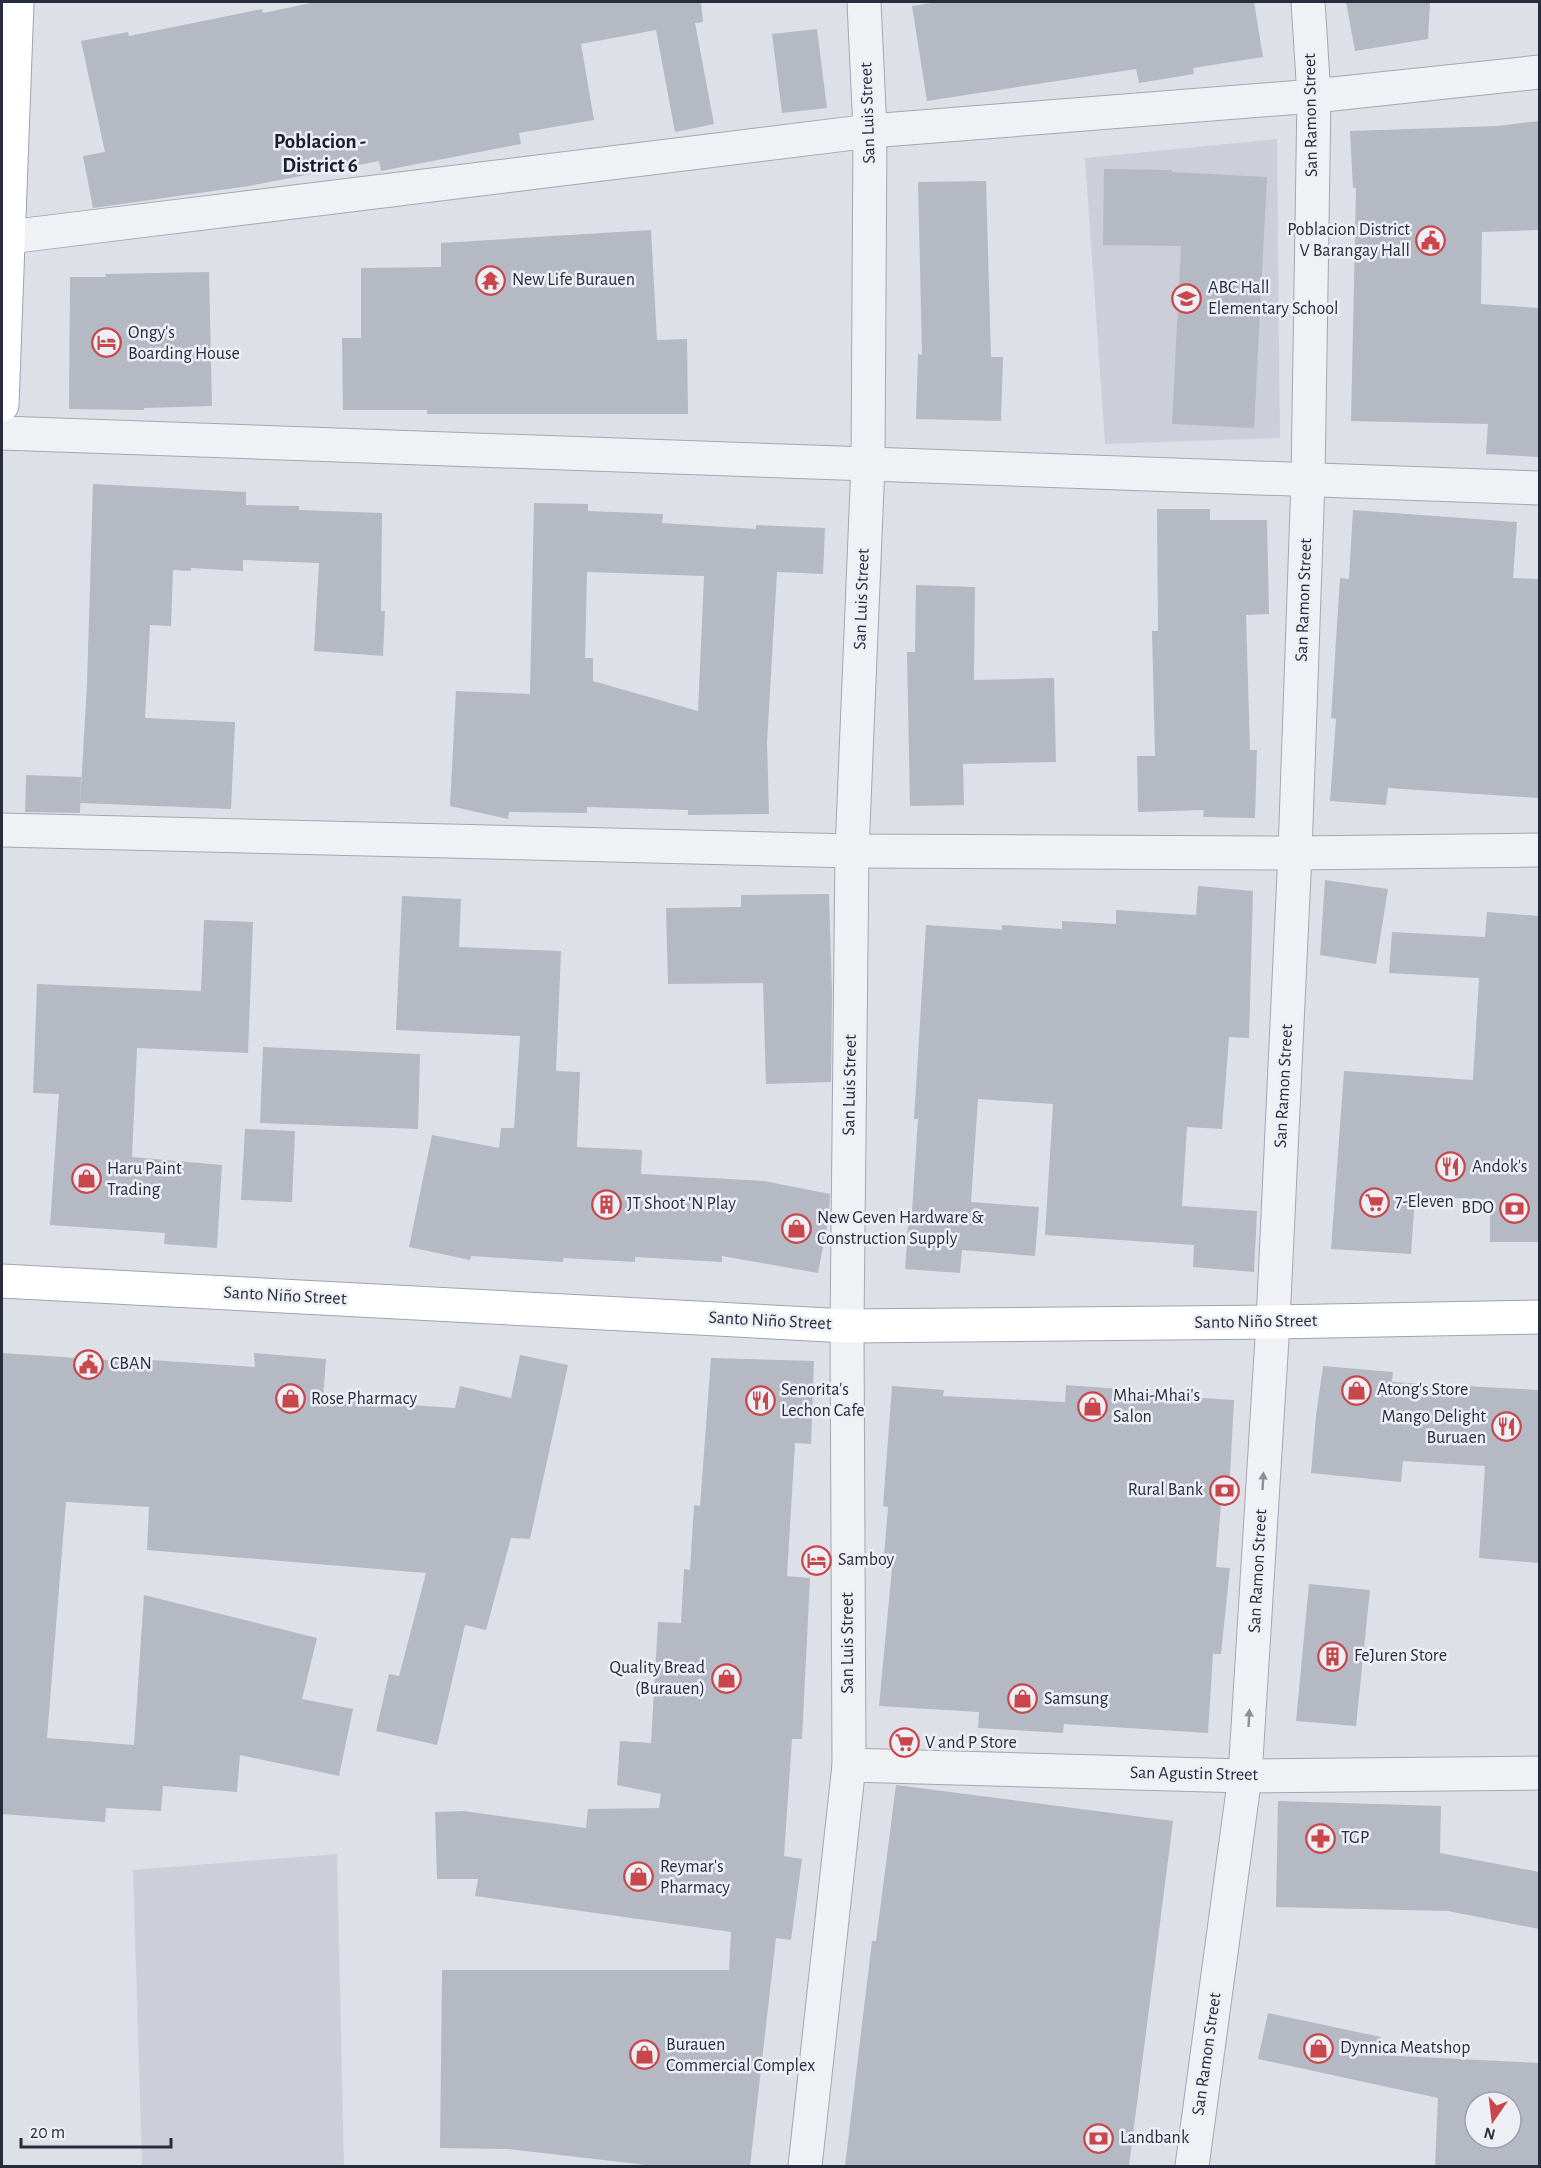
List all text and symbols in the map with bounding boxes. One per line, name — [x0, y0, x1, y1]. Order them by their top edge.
street label: San Ramon Street — [1301, 53, 1321, 177]
street label: San Luis Street — [857, 62, 879, 164]
district label: Poblacion - District 6 — [274, 131, 366, 176]
place label: Poblacion District V Barangay Hall — [1287, 221, 1410, 260]
public building icon: Poblacion District V Barangay Hall — [1415, 224, 1447, 256]
temple icon: New Life Burauen — [475, 264, 507, 296]
place label: New Life Burauen — [512, 271, 635, 289]
place label: ABC Hall Elementary School — [1208, 279, 1339, 318]
school or university icon: ABC Hall Elementary School — [1171, 282, 1203, 314]
place label: Ongy's Boarding House — [128, 324, 240, 363]
hotel icon: Ongy's Boarding House — [91, 327, 123, 359]
street label: San Ramon Street — [1293, 537, 1315, 662]
street label: San Luis Street — [851, 548, 873, 650]
street label: San Ramon Street — [1272, 1023, 1296, 1148]
street label: San Luis Street — [840, 1034, 860, 1136]
restaurant icon: Andok's — [1435, 1151, 1467, 1183]
place label: Andok's — [1472, 1158, 1528, 1176]
place label: Haru Paint Trading — [107, 1160, 182, 1199]
shop icon: Haru Paint Trading — [70, 1163, 102, 1195]
supermarket icon: 7-Eleven — [1358, 1186, 1390, 1218]
building icon: JT Shoot 'N Play — [590, 1188, 622, 1220]
bank icon: BDO — [1499, 1192, 1531, 1224]
place label: 7-Eleven — [1395, 1193, 1454, 1211]
place label: JT Shoot 'N Play — [627, 1195, 736, 1213]
place label: BDO — [1461, 1199, 1494, 1217]
place label: New Geven Hardware & Construction Supply — [817, 1209, 984, 1248]
shop icon: New Geven Hardware & Construction Supply — [780, 1212, 812, 1244]
street label: Santo Niño Street — [223, 1284, 347, 1308]
street label: Santo Niño Street — [708, 1309, 832, 1333]
street label: Santo Niño Street — [1194, 1312, 1318, 1332]
public building icon: CBAN — [73, 1348, 105, 1380]
place label: CBAN — [110, 1355, 152, 1373]
shop icon: Atong's Store — [1340, 1374, 1372, 1406]
place label: Senorita's Lechon Cafe — [781, 1381, 865, 1420]
place label: Atong's Store — [1377, 1381, 1468, 1399]
shop icon: Rose Pharmacy — [274, 1383, 306, 1415]
restaurant icon: Senorita's Lechon Cafe — [744, 1384, 776, 1416]
place label: Mhai-Mhai's Salon — [1113, 1387, 1200, 1426]
place label: Rose Pharmacy — [311, 1390, 417, 1408]
shop icon: Mhai-Mhai's Salon — [1076, 1390, 1108, 1422]
place label: Mango Delight Buruaen — [1381, 1408, 1486, 1447]
restaurant icon: Mango Delight Buruaen — [1491, 1411, 1523, 1443]
one-way arrow — [1258, 1472, 1268, 1491]
bank icon: Rural Bank — [1208, 1474, 1240, 1506]
place label: Rural Bank — [1128, 1481, 1204, 1499]
street label: San Ramon Street — [1246, 1508, 1270, 1633]
hotel icon: Samboy — [801, 1544, 833, 1576]
place label: Samboy — [838, 1551, 895, 1569]
street label: San Luis Street — [839, 1592, 857, 1694]
building icon: FeJuren Store — [1317, 1640, 1349, 1672]
place label: FeJuren Store — [1354, 1647, 1447, 1665]
place label: Quality Bread (Burauen) — [610, 1659, 705, 1698]
shop icon: Quality Bread (Burauen) — [710, 1662, 742, 1694]
shop icon: Samsung — [1007, 1683, 1039, 1715]
place label: Samsung — [1044, 1690, 1109, 1708]
one-way arrow — [1244, 1708, 1253, 1727]
supermarket icon: V and P Store — [888, 1727, 920, 1759]
place label: V and P Store — [925, 1734, 1017, 1752]
street label: San Agustin Street — [1130, 1764, 1259, 1784]
pharmacy icon: TGP — [1304, 1822, 1336, 1854]
place label: TGP — [1341, 1829, 1369, 1847]
place label: Reymar's Pharmacy — [660, 1858, 730, 1897]
shop icon: Reymar's Pharmacy — [623, 1861, 655, 1893]
street label: San Ramon Street — [1189, 1991, 1225, 2117]
shop icon: Dynnica Meatshop — [1303, 2032, 1335, 2064]
place label: Burauen Commercial Complex — [666, 2036, 815, 2075]
shop icon: Burauen Commercial Complex — [629, 2039, 661, 2071]
place label: Dynnica Meatshop — [1340, 2039, 1470, 2057]
north arrow — [1463, 2090, 1523, 2150]
scale bar — [21, 2111, 171, 2149]
bank icon: Landbank — [1083, 2122, 1115, 2154]
text: 20 m — [30, 2124, 65, 2142]
text: N — [1482, 2124, 1497, 2143]
place label: Landbank — [1120, 2129, 1190, 2147]

